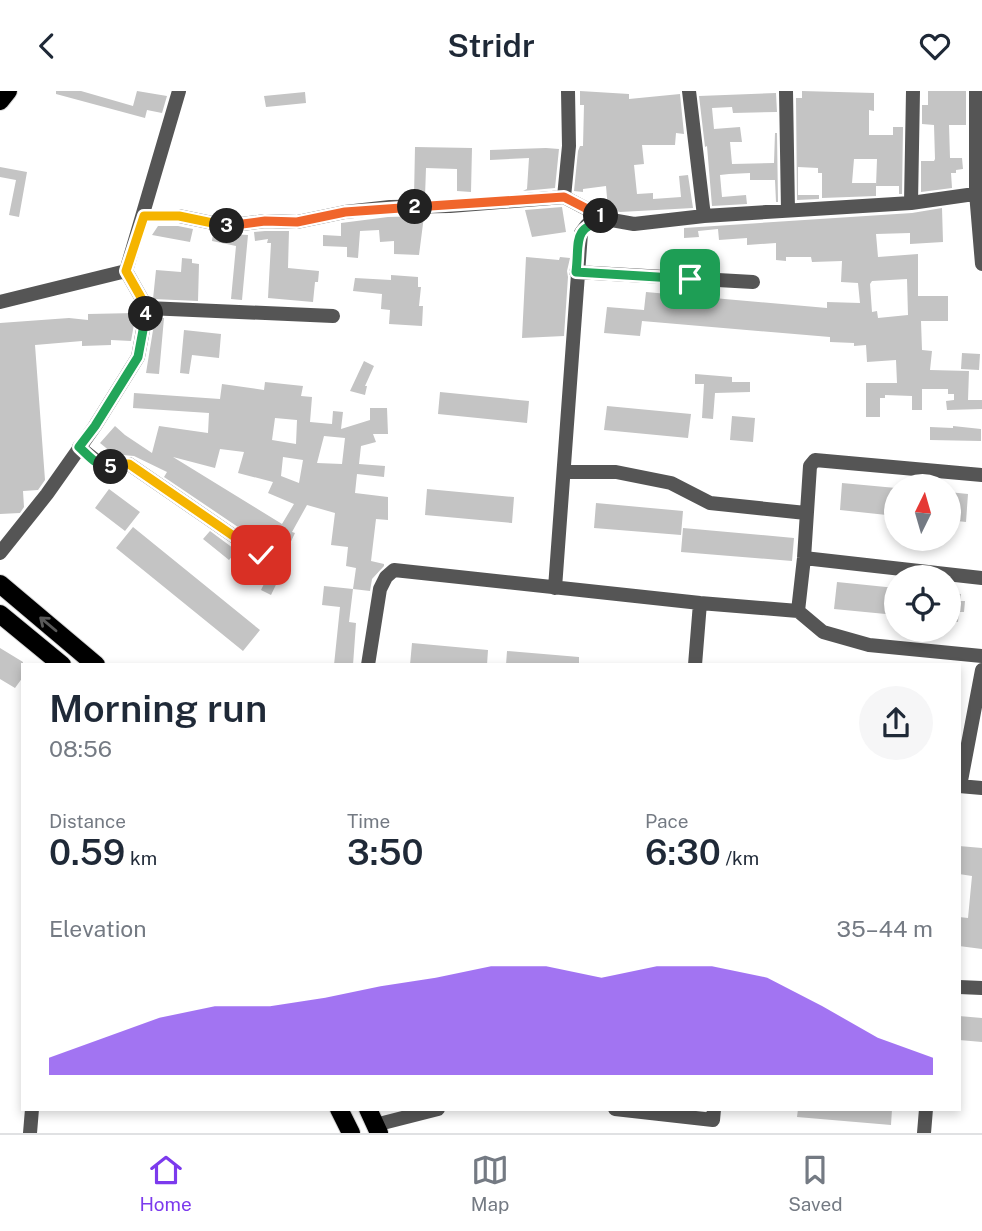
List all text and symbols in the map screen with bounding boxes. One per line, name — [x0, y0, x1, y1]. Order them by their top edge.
icon: back — [28, 27, 66, 65]
text: Stridr — [447, 27, 535, 64]
icon: heart — [916, 27, 954, 65]
pin: 2 — [398, 190, 432, 225]
text: 2 — [408, 195, 421, 217]
pin: 1 — [584, 199, 618, 233]
text: 1 — [596, 204, 605, 226]
pin: 3 — [210, 209, 244, 243]
text: 3 — [220, 214, 233, 236]
pin — [660, 249, 720, 309]
icon: arrive — [671, 260, 709, 298]
pin: 4 — [128, 297, 164, 332]
text: 4 — [139, 302, 152, 324]
pin: 5 — [94, 449, 128, 485]
text: 5 — [104, 455, 117, 477]
north arrow — [884, 474, 961, 551]
map controls — [884, 474, 961, 642]
pin — [231, 525, 291, 585]
icon: check — [242, 536, 280, 574]
button: locate — [884, 565, 961, 642]
one-way arrow — [39, 616, 57, 632]
text: Morning run — [49, 686, 267, 731]
button: share — [859, 686, 933, 760]
text: 08:56 — [49, 735, 112, 762]
text: Distance — [49, 810, 126, 832]
text: Time — [347, 810, 390, 832]
text: Pace — [645, 810, 688, 832]
text: 0.59 — [49, 832, 125, 873]
text: 3:50 — [347, 832, 424, 873]
text: 6:30 — [645, 832, 721, 873]
text: km — [125, 847, 157, 869]
text: /km — [721, 847, 759, 869]
text: Elevation — [49, 915, 147, 942]
text: 35–44 m — [837, 915, 933, 942]
tab: Home — [139, 1151, 192, 1215]
tab: Map — [471, 1151, 509, 1215]
tab: Saved — [788, 1151, 843, 1215]

